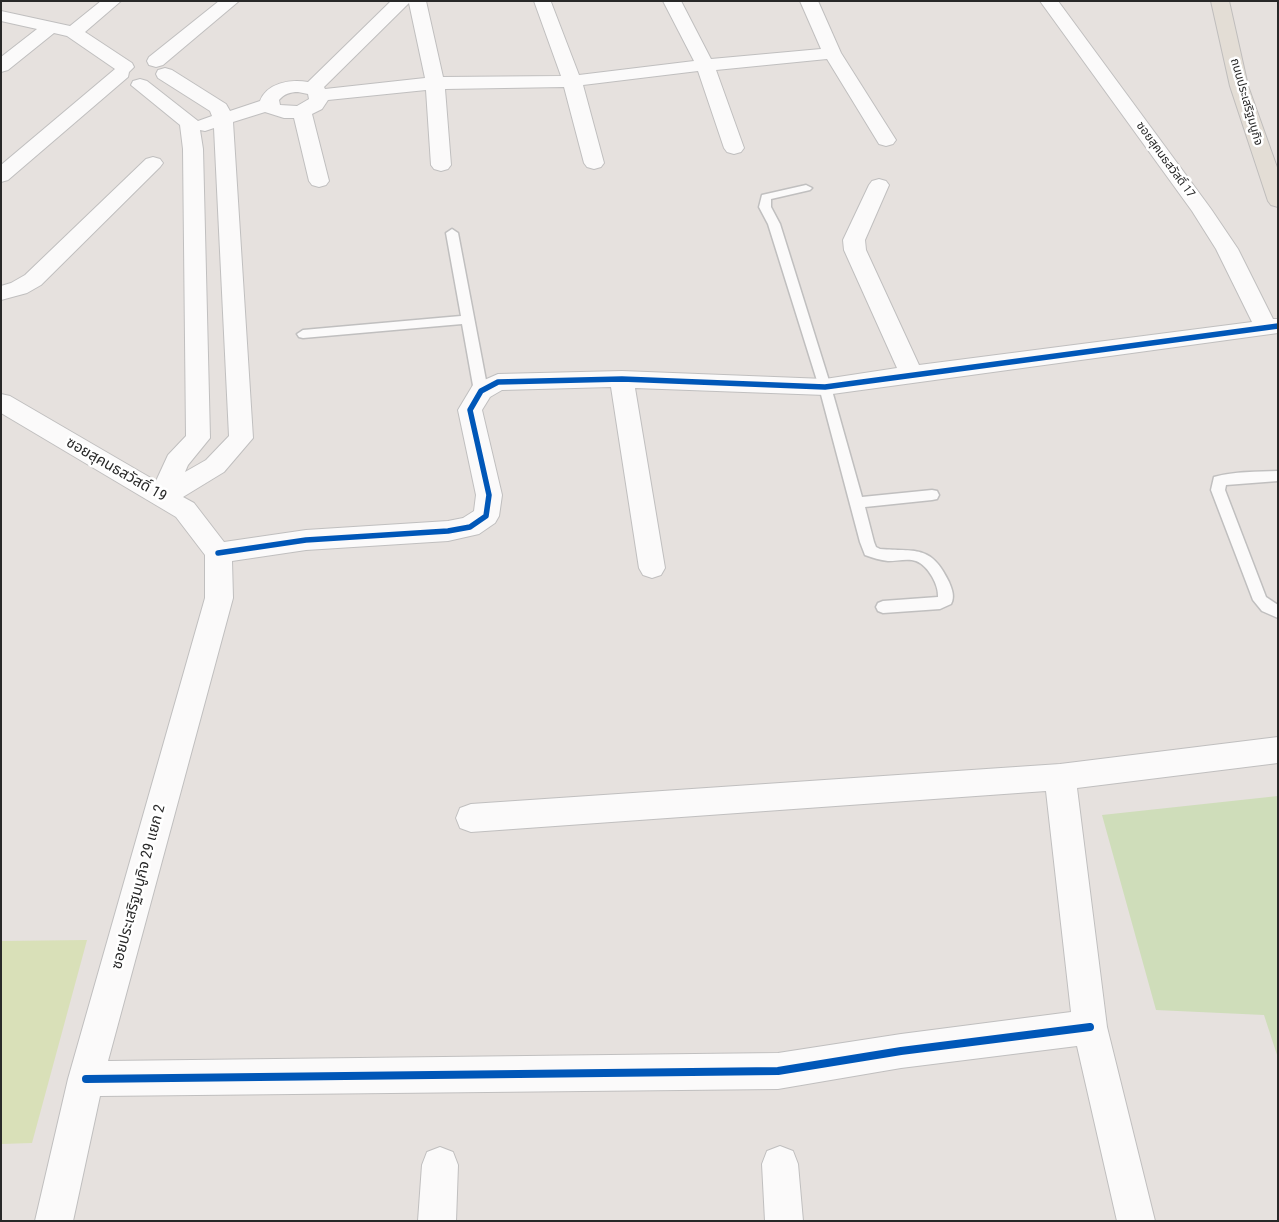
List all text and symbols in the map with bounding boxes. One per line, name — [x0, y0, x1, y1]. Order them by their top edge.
street label: ถนนประเสริฐมนูกิจ — [1227, 57, 1265, 147]
street label: ซอยสุคนธสวัสดิ์ 17 — [1133, 119, 1197, 201]
street label: ซอยสุคนธสวัสดิ์ 19 — [63, 434, 169, 506]
street label: ซอยประเสริฐมนูกิจ 29 แยก 2 — [108, 803, 170, 971]

